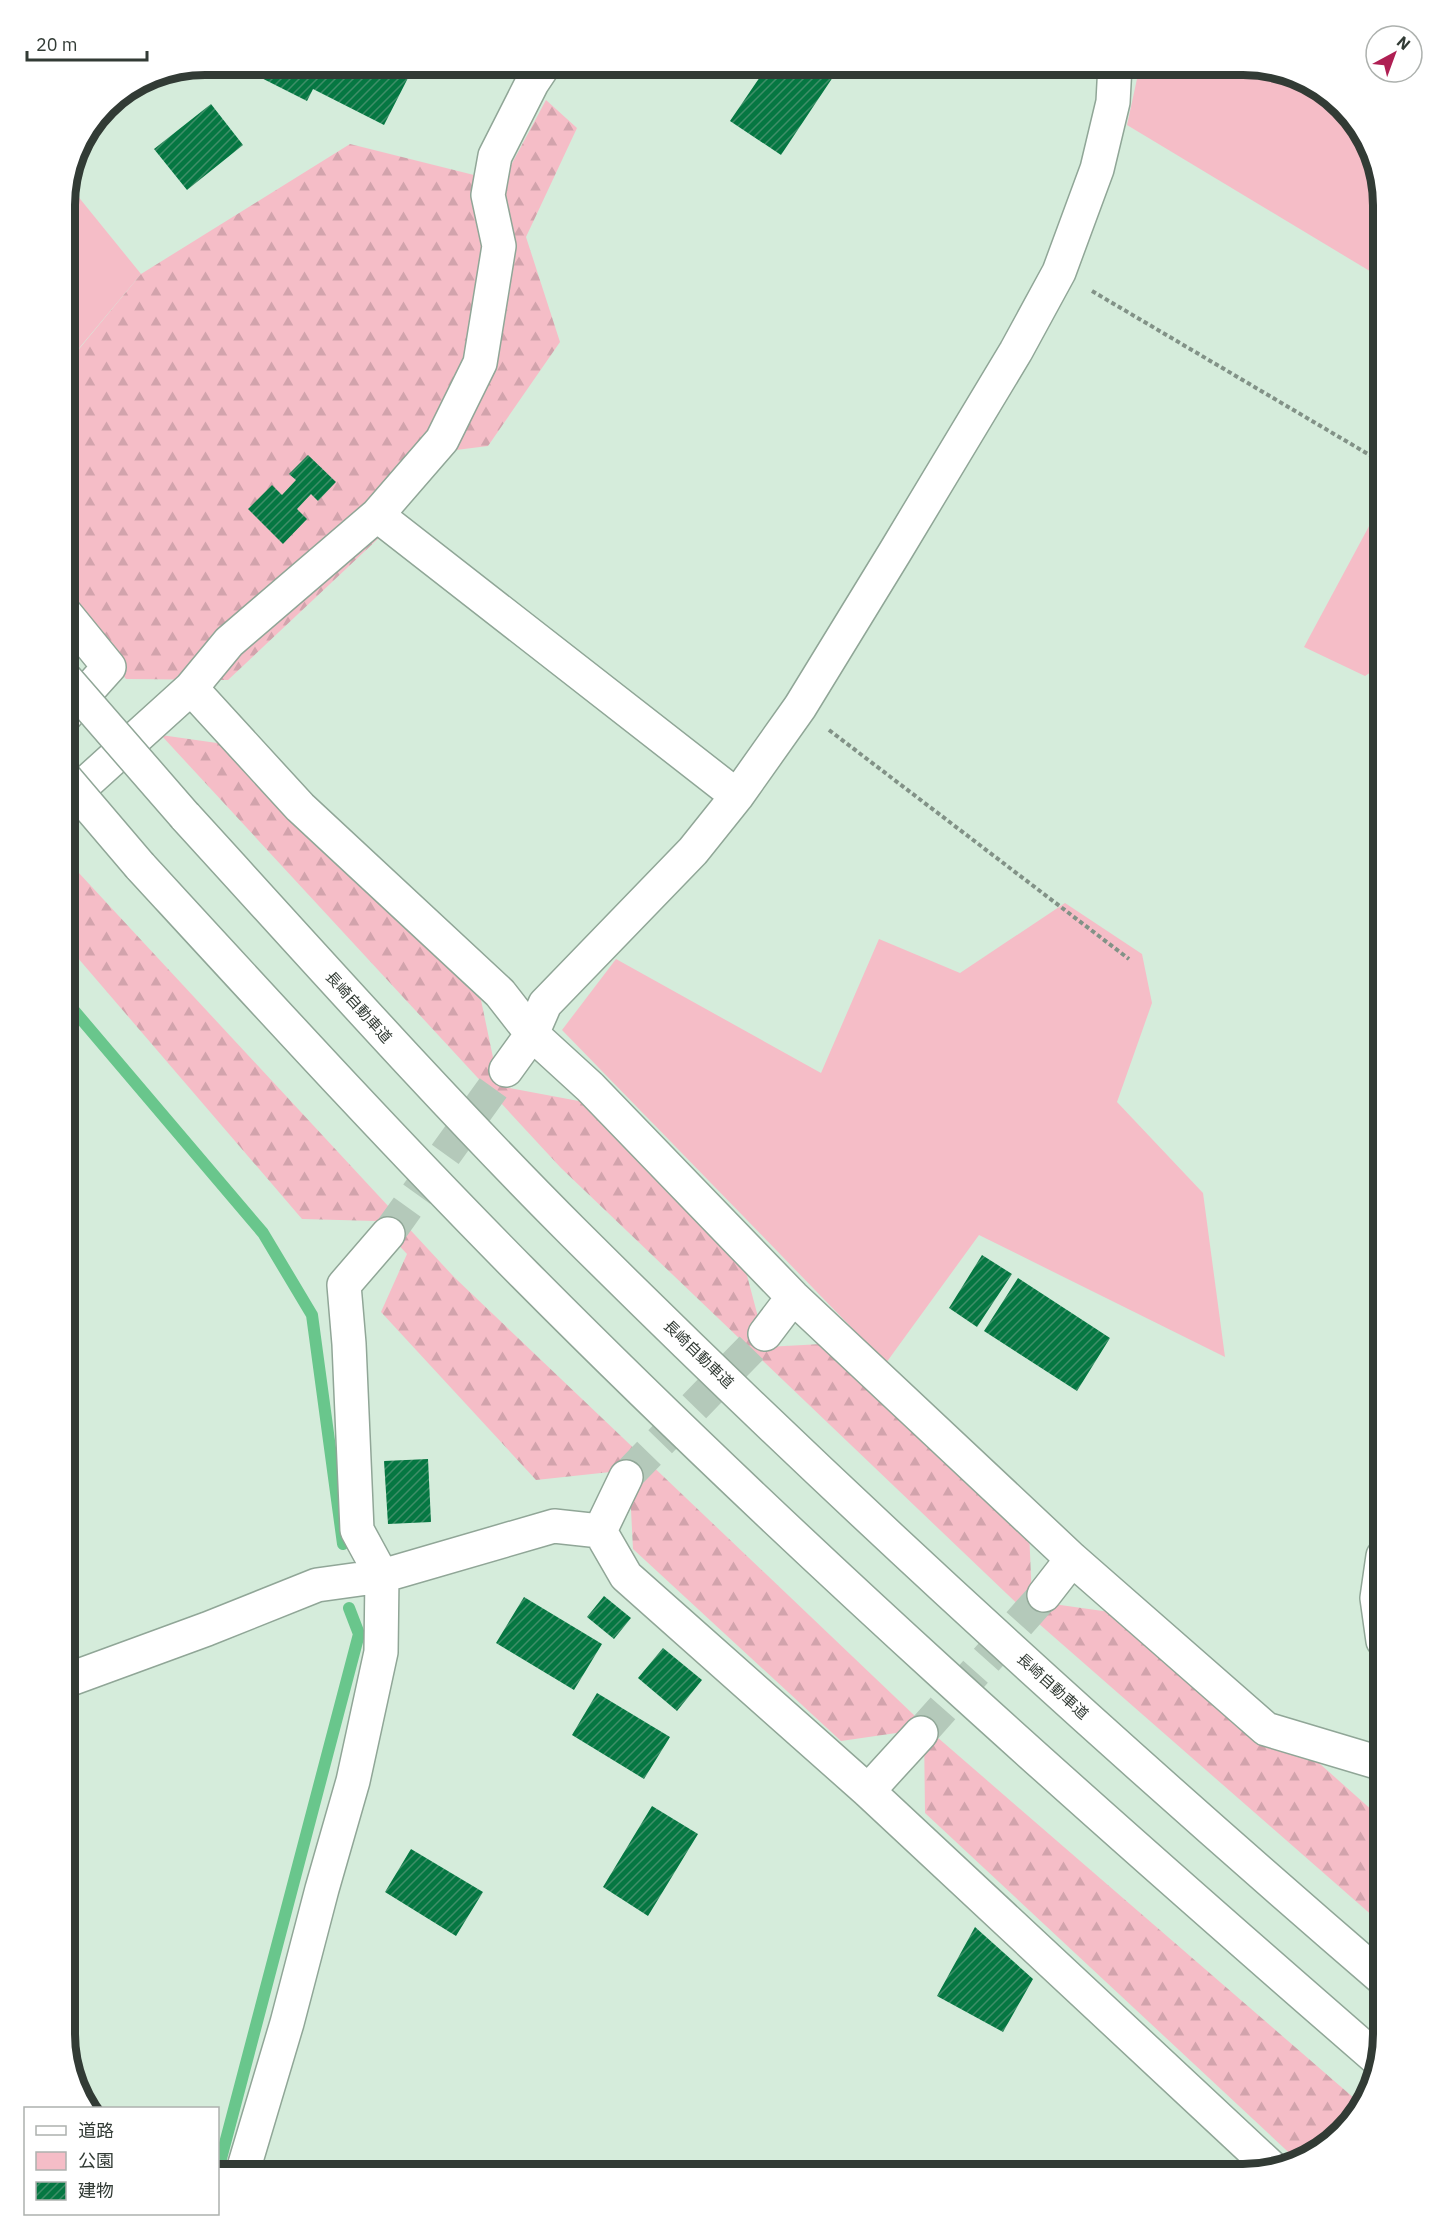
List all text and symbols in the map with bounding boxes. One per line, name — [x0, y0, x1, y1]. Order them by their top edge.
scale bar — [27, 24, 147, 62]
north arrow — [1364, 24, 1424, 84]
text: N — [1393, 31, 1415, 54]
text: 20 m — [36, 33, 78, 56]
street label: 長崎自動車道 — [322, 967, 396, 1047]
street label: 長崎自動車道 — [660, 1316, 738, 1392]
street label: 長崎自動車道 — [1013, 1649, 1093, 1723]
legend — [24, 2107, 219, 2215]
text: 道路 — [78, 2119, 114, 2142]
text: 公園 — [78, 2149, 114, 2172]
text: 建物 — [78, 2179, 114, 2202]

